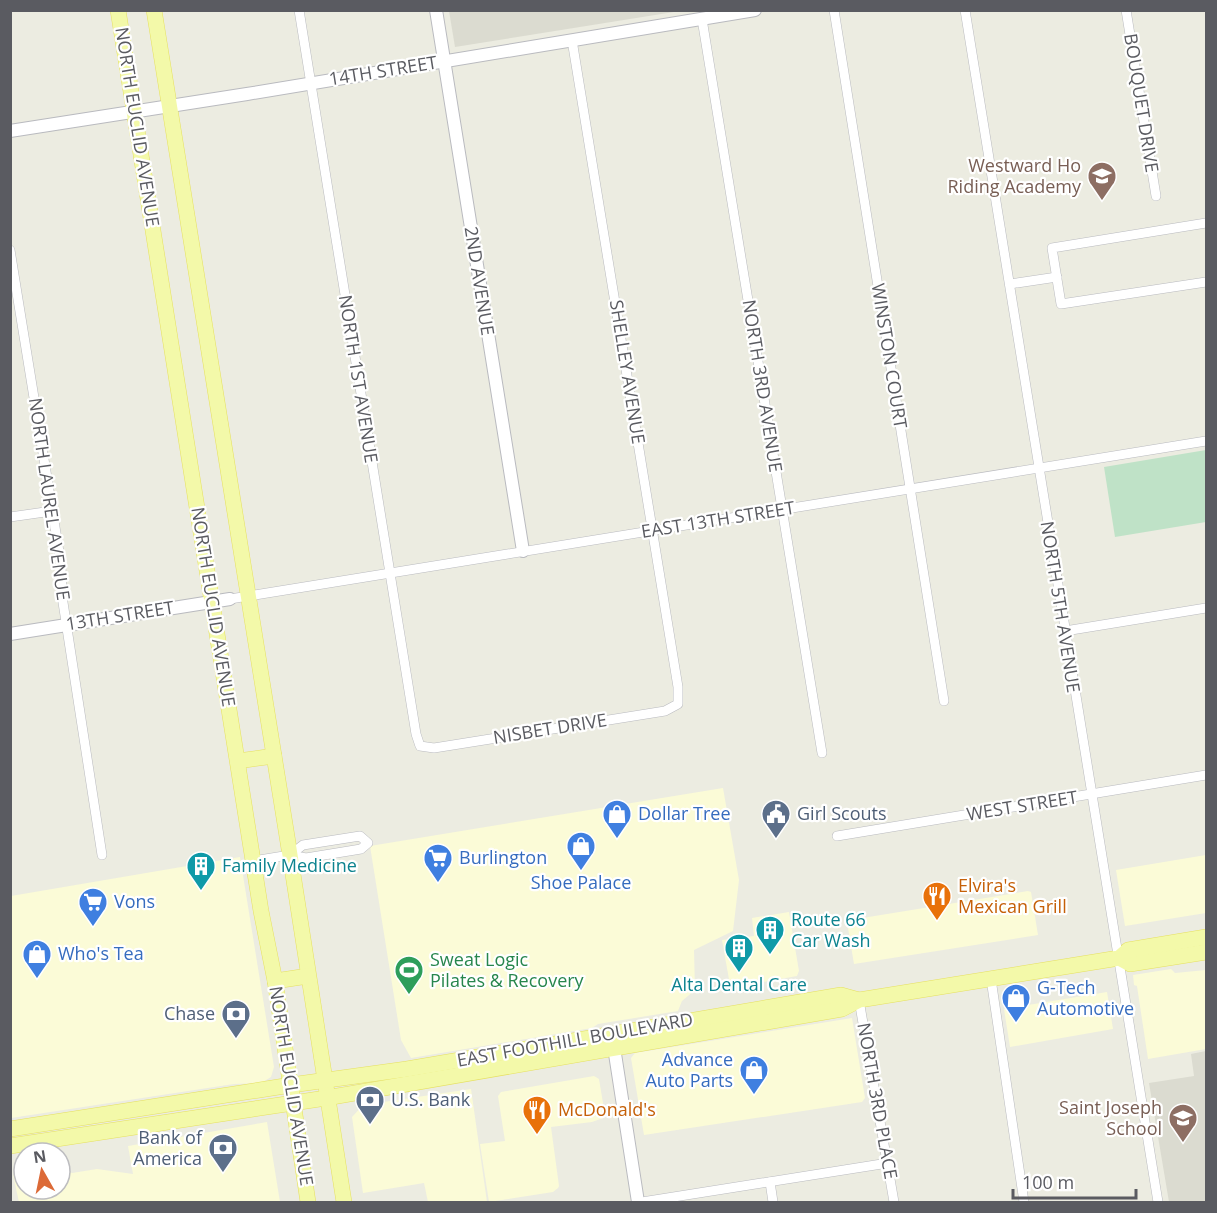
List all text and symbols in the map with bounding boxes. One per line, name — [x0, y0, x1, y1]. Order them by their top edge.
street label: NORTH EUCLID AVENUE — [110, 25, 166, 228]
street label: BOUQUET DRIVE — [1119, 32, 1165, 174]
street label: 14TH STREET — [327, 50, 439, 90]
place label: Westward Ho Riding Academy — [947, 153, 1082, 198]
school or university icon: Westward Ho Riding Academy — [1086, 160, 1118, 202]
street label: 2ND AVENUE — [460, 224, 500, 337]
street label: WINSTON COURT — [867, 282, 913, 430]
street label: NORTH 1ST AVENUE — [334, 293, 384, 465]
street label: SHELLEY AVENUE — [605, 298, 651, 446]
street label: NORTH 3RD AVENUE — [737, 298, 788, 474]
street label: NORTH LAUREL AVENUE — [24, 396, 76, 602]
street label: EAST 13TH STREET — [639, 495, 796, 543]
street label: NORTH EUCLID AVENUE — [186, 505, 242, 708]
street label: NORTH 5TH AVENUE — [1036, 519, 1086, 694]
street label: 13TH STREET — [64, 595, 176, 635]
street label: NISBET DRIVE — [491, 707, 608, 749]
street label: WEST STREET — [965, 784, 1079, 826]
shop icon: Dollar Tree — [601, 798, 633, 840]
public building icon: Girl Scouts — [760, 798, 792, 840]
place label: Dollar Tree — [638, 801, 731, 825]
place label: Girl Scouts — [797, 801, 887, 825]
shop icon: Shoe Palace — [565, 830, 597, 872]
supermarket icon: Burlington — [422, 842, 454, 884]
place label: Burlington — [459, 845, 547, 869]
building icon: Family Medicine — [185, 850, 217, 892]
place label: Family Medicine — [222, 853, 357, 877]
place label: Shoe Palace — [531, 870, 631, 894]
place label: Elvira's Mexican Grill — [958, 873, 1067, 918]
restaurant icon: Elvira's Mexican Grill — [921, 880, 953, 922]
supermarket icon: Vons — [77, 886, 109, 928]
place label: Vons — [114, 889, 155, 913]
place label: Route 66 Car Wash — [791, 907, 871, 952]
building icon: Route 66 Car Wash — [754, 914, 786, 956]
building icon: Alta Dental Care — [723, 932, 755, 974]
shop icon: Who's Tea — [21, 938, 53, 980]
place label: Who's Tea — [58, 941, 144, 965]
place label: Sweat Logic Pilates & Recovery — [430, 947, 585, 992]
sports icon: Sweat Logic Pilates & Recovery — [393, 954, 425, 996]
place label: Alta Dental Care — [671, 972, 807, 996]
place label: G-Tech Automotive — [1037, 975, 1134, 1020]
shop icon: G-Tech Automotive — [1000, 982, 1032, 1024]
street label: NORTH EUCLID AVENUE — [264, 984, 320, 1187]
bank icon: Chase — [220, 998, 252, 1040]
place label: Chase — [164, 1001, 215, 1025]
street label: EAST FOOTHILL BOULEVARD — [455, 1006, 695, 1072]
street label: NORTH 3RD PLACE — [852, 1021, 904, 1181]
place label: Advance Auto Parts — [645, 1047, 733, 1092]
shop icon: Advance Auto Parts — [738, 1054, 770, 1096]
bank icon: U.S. Bank — [354, 1084, 386, 1126]
place label: U.S. Bank — [391, 1087, 471, 1111]
restaurant icon: McDonald's — [521, 1094, 553, 1136]
place label: Saint Joseph School — [1059, 1095, 1162, 1140]
place label: McDonald's — [558, 1097, 656, 1121]
school or university icon: Saint Joseph School — [1167, 1102, 1199, 1144]
place label: Bank of America — [133, 1125, 203, 1170]
bank icon: Bank of America — [207, 1132, 239, 1174]
north arrow — [12, 1141, 72, 1201]
text: N — [32, 1144, 48, 1168]
scale bar — [1013, 1162, 1136, 1200]
text: 100 m — [1022, 1170, 1074, 1194]

